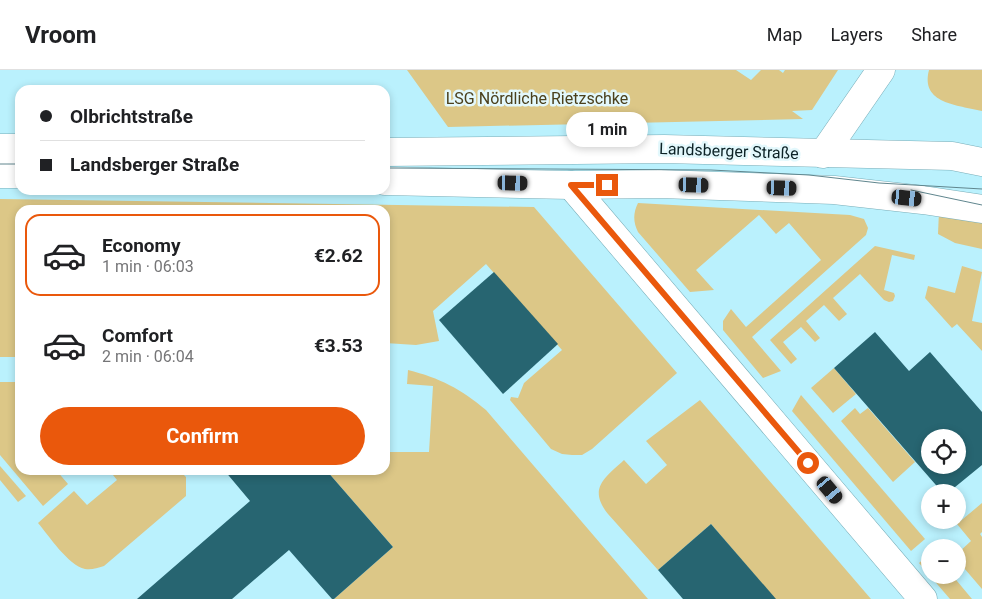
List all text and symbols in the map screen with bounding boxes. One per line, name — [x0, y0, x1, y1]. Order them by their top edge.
text: Vroom — [25, 21, 97, 49]
text: Map — [767, 24, 802, 45]
text: Layers — [830, 24, 883, 45]
text: Share — [911, 24, 957, 45]
park label: LSG Nördliche Rietzschke — [446, 89, 628, 108]
text: Olbrichtstraße — [70, 105, 193, 128]
callout: 1 min — [566, 112, 648, 148]
text: 1 min — [587, 120, 627, 139]
street label: Landsberger Straße — [659, 139, 799, 163]
text: Landsberger Straße — [70, 153, 239, 176]
route end — [596, 174, 618, 196]
car — [497, 175, 528, 191]
car — [678, 177, 709, 193]
car — [766, 180, 797, 196]
car — [891, 189, 922, 207]
icon: car — [42, 233, 87, 278]
text: Economy — [102, 234, 181, 257]
text: €2.62 — [314, 244, 363, 267]
text: 1 min · 06:03 — [102, 257, 194, 276]
icon: car — [42, 323, 87, 368]
text: Comfort — [102, 324, 173, 347]
text: €3.53 — [314, 334, 363, 357]
text: 2 min · 06:04 — [102, 347, 194, 366]
button: Confirm — [40, 407, 365, 465]
map controls — [921, 429, 966, 584]
button: locate — [921, 429, 966, 474]
route start — [797, 452, 819, 474]
car — [814, 474, 845, 506]
button: + — [921, 484, 966, 529]
button: − — [921, 539, 966, 584]

